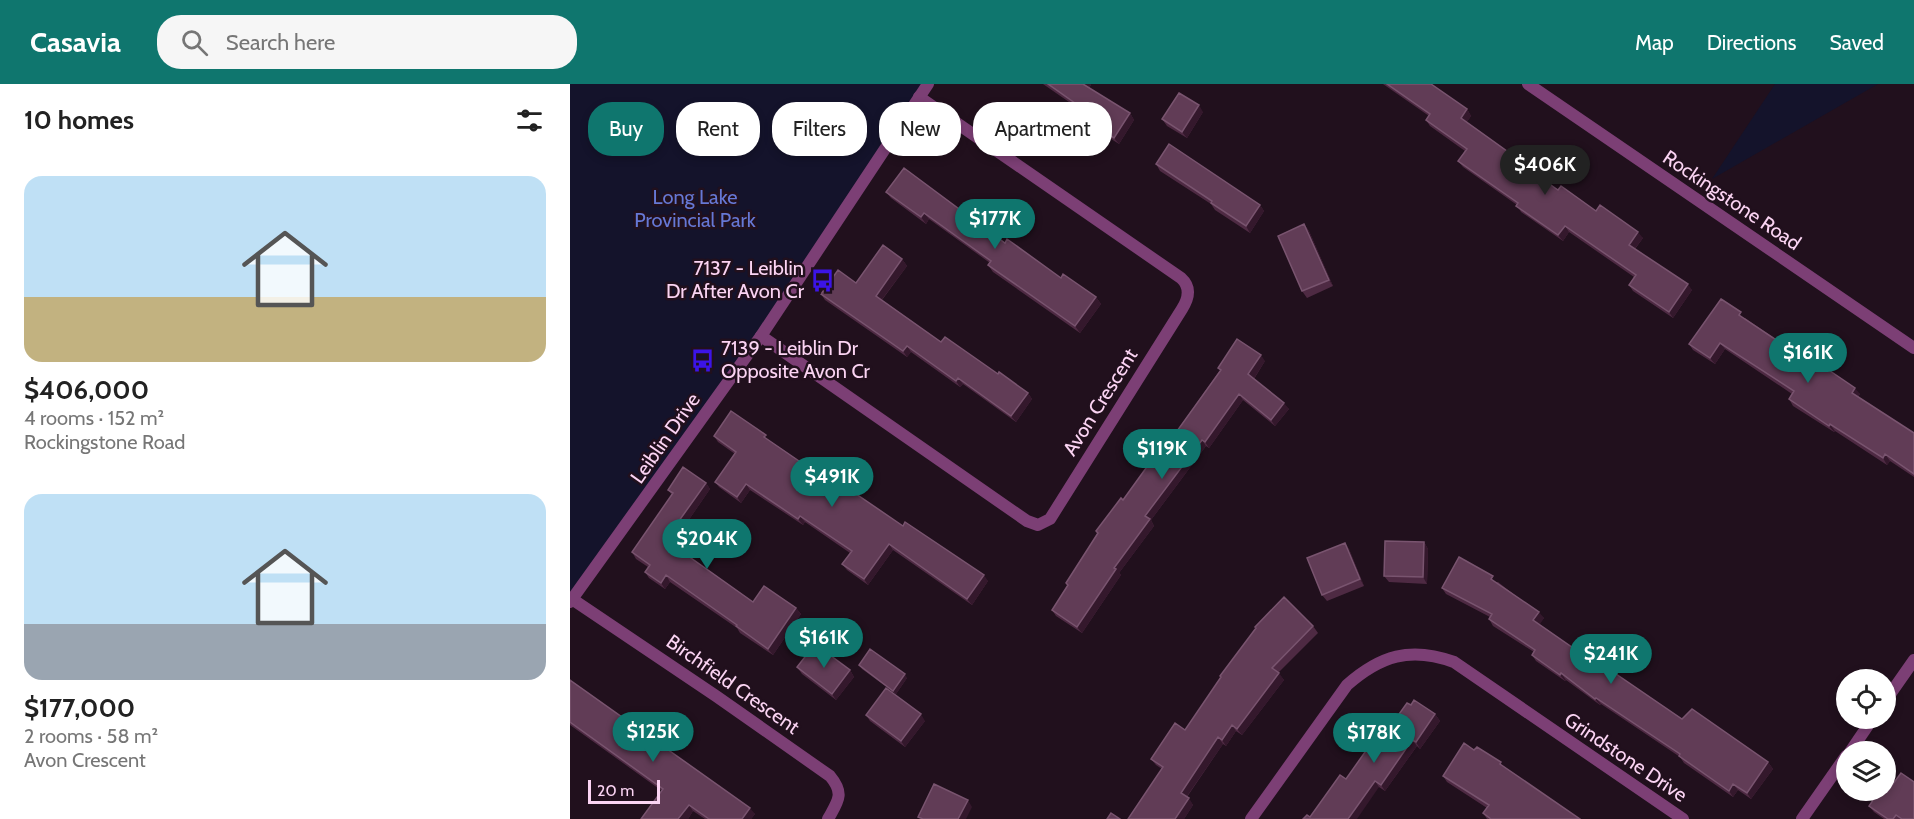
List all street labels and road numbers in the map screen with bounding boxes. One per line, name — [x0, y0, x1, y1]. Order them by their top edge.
street label: Rockingstone Road — [1658, 145, 1806, 255]
street label: Avon Crescent — [1058, 344, 1143, 460]
street label: Leiblin Drive — [625, 388, 705, 488]
street label: Birchfield Crescent — [662, 629, 804, 739]
street label: Grindstone Drive — [1560, 707, 1692, 807]

